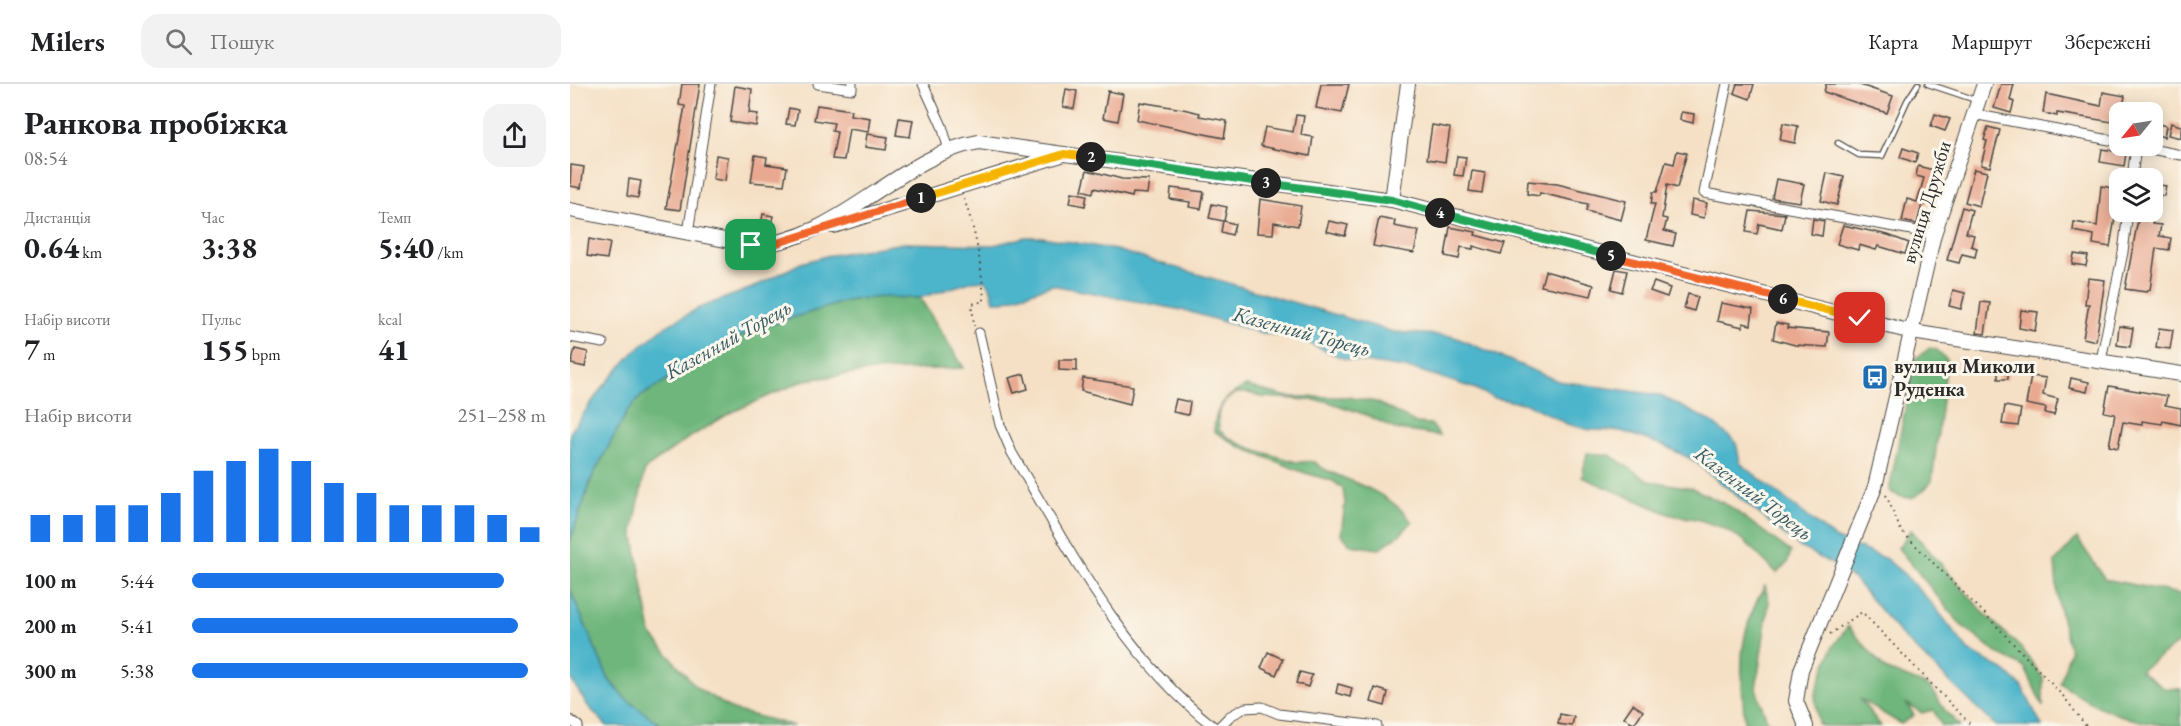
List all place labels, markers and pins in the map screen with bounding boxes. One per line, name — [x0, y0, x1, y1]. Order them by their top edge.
pin: 2 — [1076, 142, 1106, 172]
pin: 3 — [1251, 168, 1281, 198]
pin: 1 — [906, 183, 936, 213]
pin: 4 — [1425, 198, 1455, 228]
pin — [725, 219, 776, 270]
pin: 5 — [1596, 241, 1626, 271]
pin: 6 — [1768, 284, 1798, 314]
pin — [1834, 292, 1885, 343]
place label: вулиця Миколи Руденка — [1894, 353, 2035, 402]
bus stop icon: вулиця Миколи Руденка — [1860, 362, 1890, 392]

